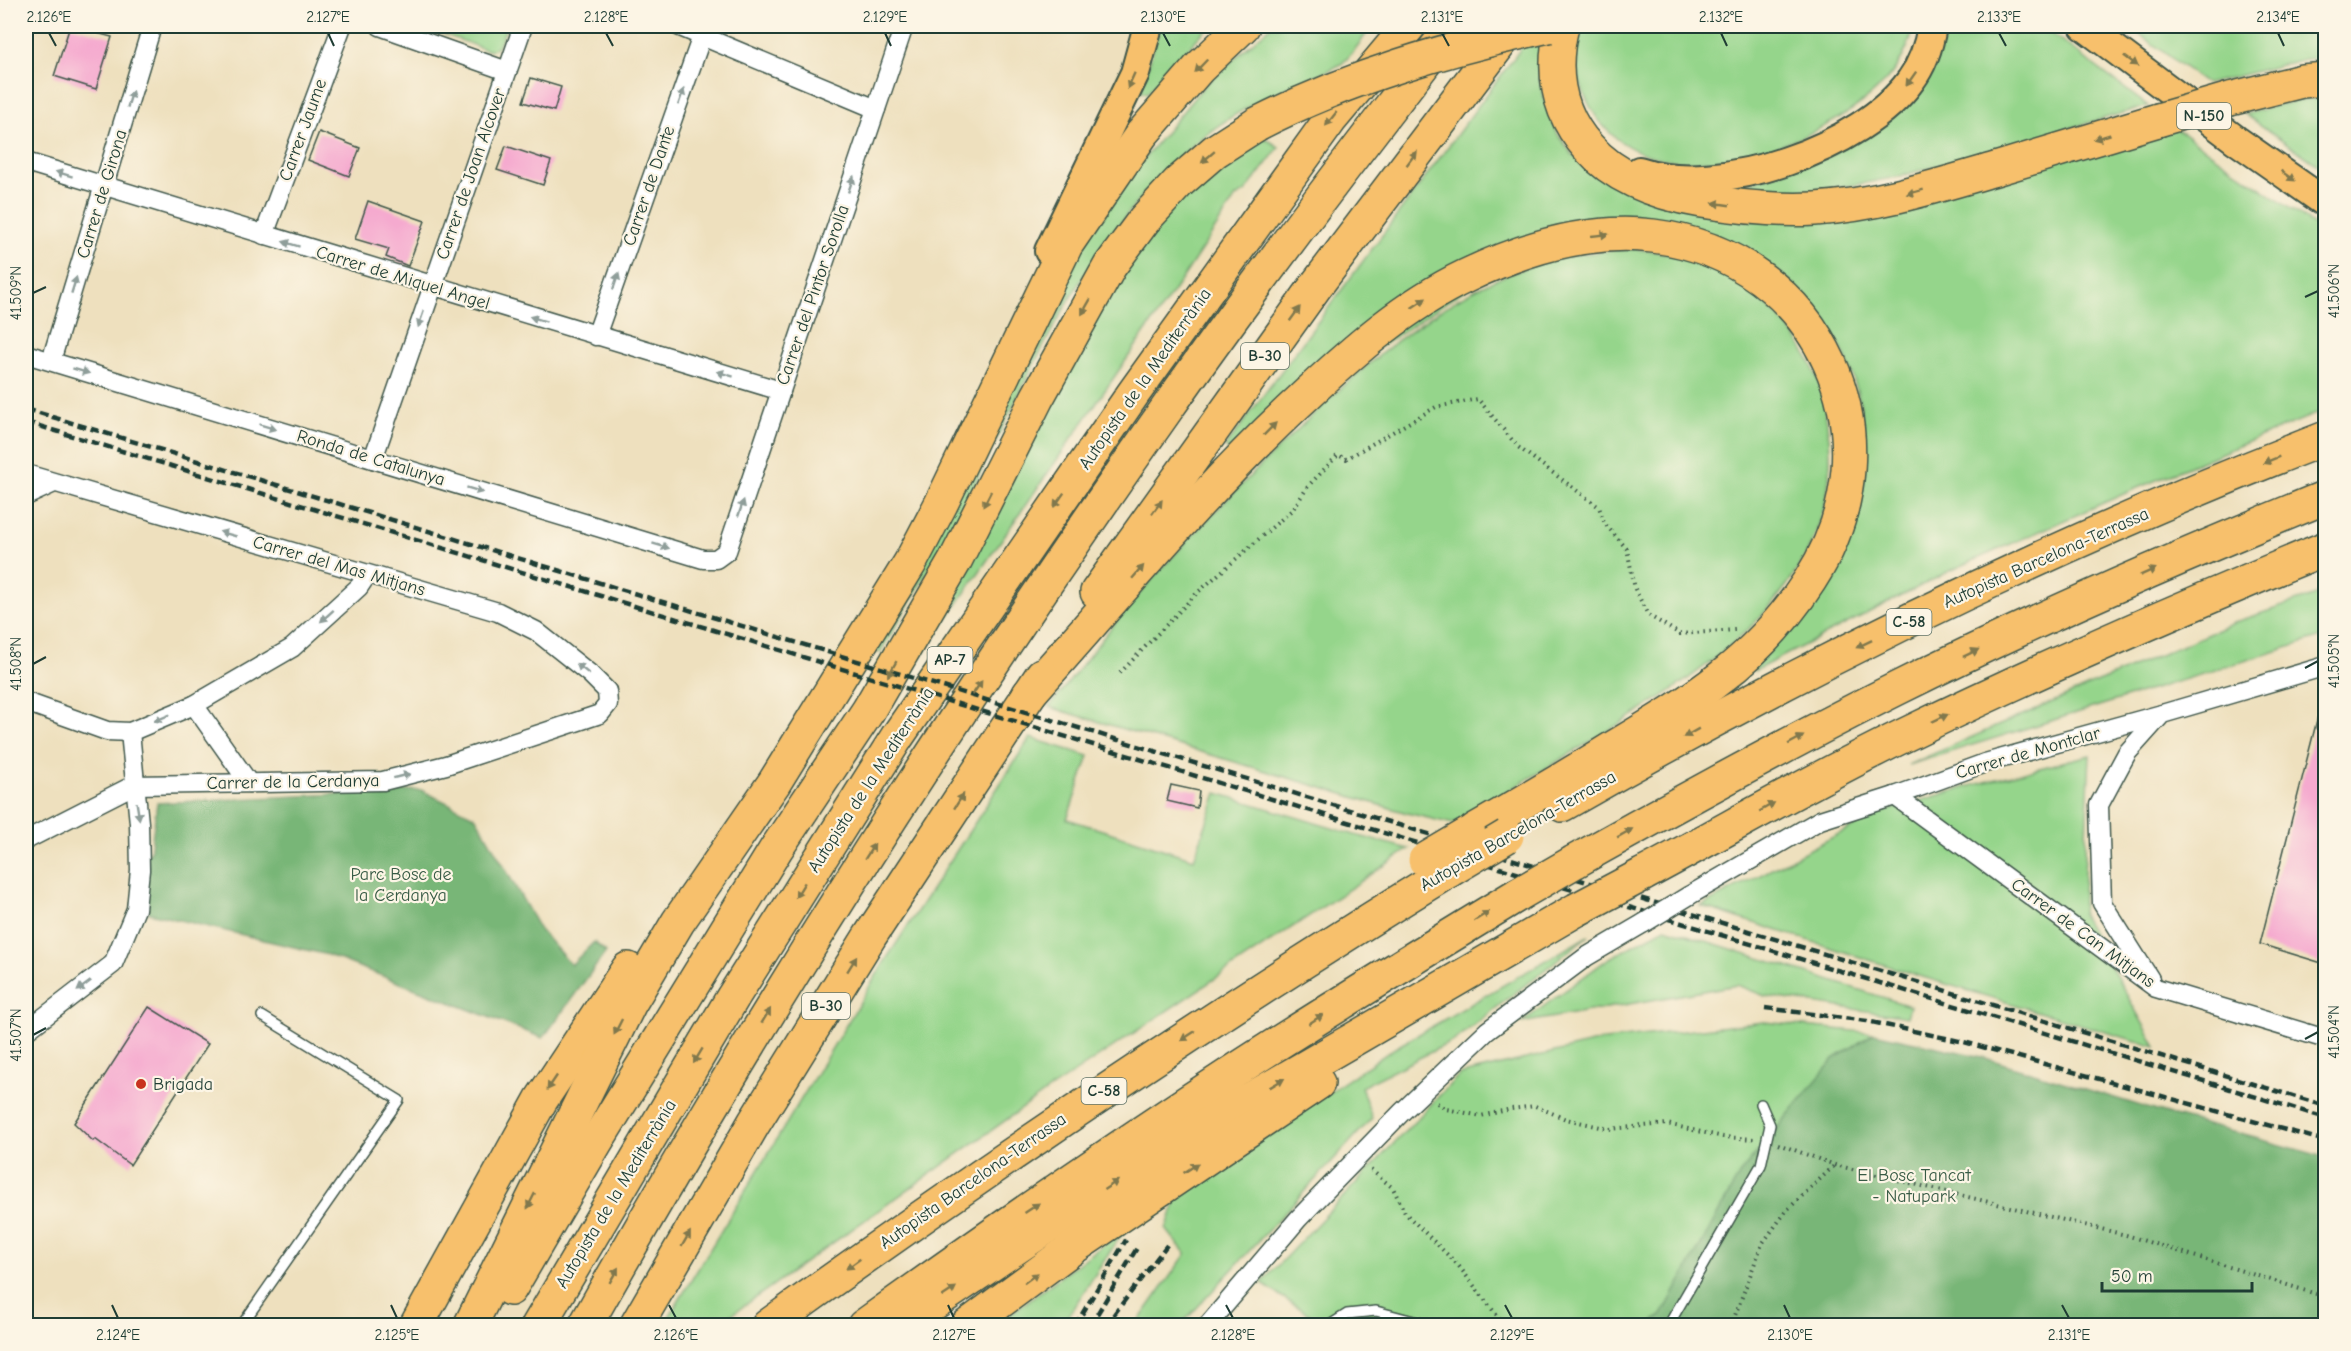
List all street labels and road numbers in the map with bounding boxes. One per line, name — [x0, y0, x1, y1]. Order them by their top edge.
street label: Carrer Jaume — [275, 76, 331, 184]
street label: Carrer de Joan Alcover — [432, 85, 510, 262]
road number: N-150 — [2177, 103, 2231, 129]
street label: Carrer de Dante — [619, 123, 679, 249]
street label: Carrer de Girona — [72, 127, 132, 261]
street label: Carrer del Pintor Sorolla — [772, 202, 854, 388]
street label: Carrer de Miquel Angel — [314, 242, 492, 314]
street label: Autopista de la Mediterrània — [1074, 284, 1216, 474]
road number: B-30 — [1241, 343, 1289, 369]
street label: Ronda de Catalunya — [294, 425, 448, 491]
street label: Autopista Barcelona-Terrassa — [1940, 503, 2152, 613]
street label: Carrer del Mas Mitjans — [250, 531, 428, 601]
road number: C-58 — [1886, 609, 1932, 635]
road number: AP-7 — [928, 647, 972, 673]
street label: Autopista de la Mediterrània — [803, 684, 939, 876]
street label: Carrer de Montclar — [1953, 722, 2103, 784]
street label: Autopista Barcelona-Terrassa — [1416, 766, 1620, 896]
street label: Carrer de la Cerdanya — [206, 770, 380, 794]
street label: Carrer de Can Mitjans — [2007, 874, 2159, 992]
road number: B-30 — [802, 993, 850, 1019]
road number: C-58 — [1082, 1078, 1126, 1104]
street label: Autopista de la Mediterrània — [551, 1096, 681, 1292]
street label: Autopista Barcelona-Terrassa — [876, 1108, 1070, 1254]

